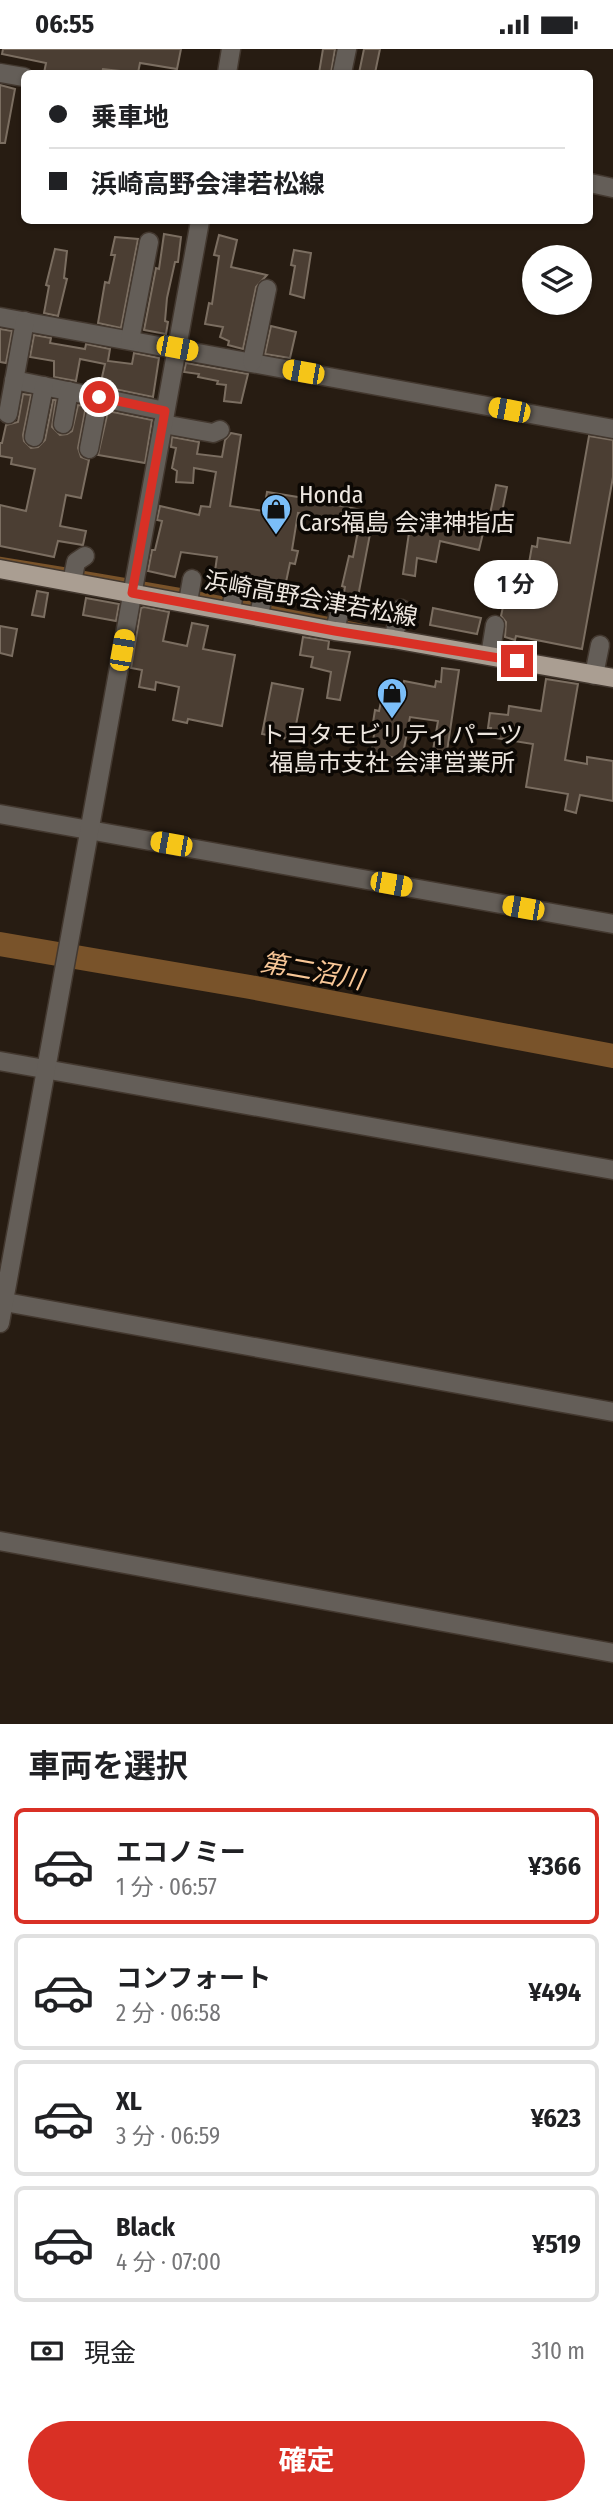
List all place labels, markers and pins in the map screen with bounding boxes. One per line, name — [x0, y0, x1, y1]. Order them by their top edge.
place label: Honda Cars福島 会津神指店 — [299, 481, 515, 537]
shop icon: Honda Cars福島 会津神指店 — [259, 492, 293, 536]
shop icon: トヨタモビリティパーツ 福島市支社 会津営業所 — [375, 676, 409, 720]
place label: トヨタモビリティパーツ 福島市支社 会津営業所 — [261, 721, 523, 777]

